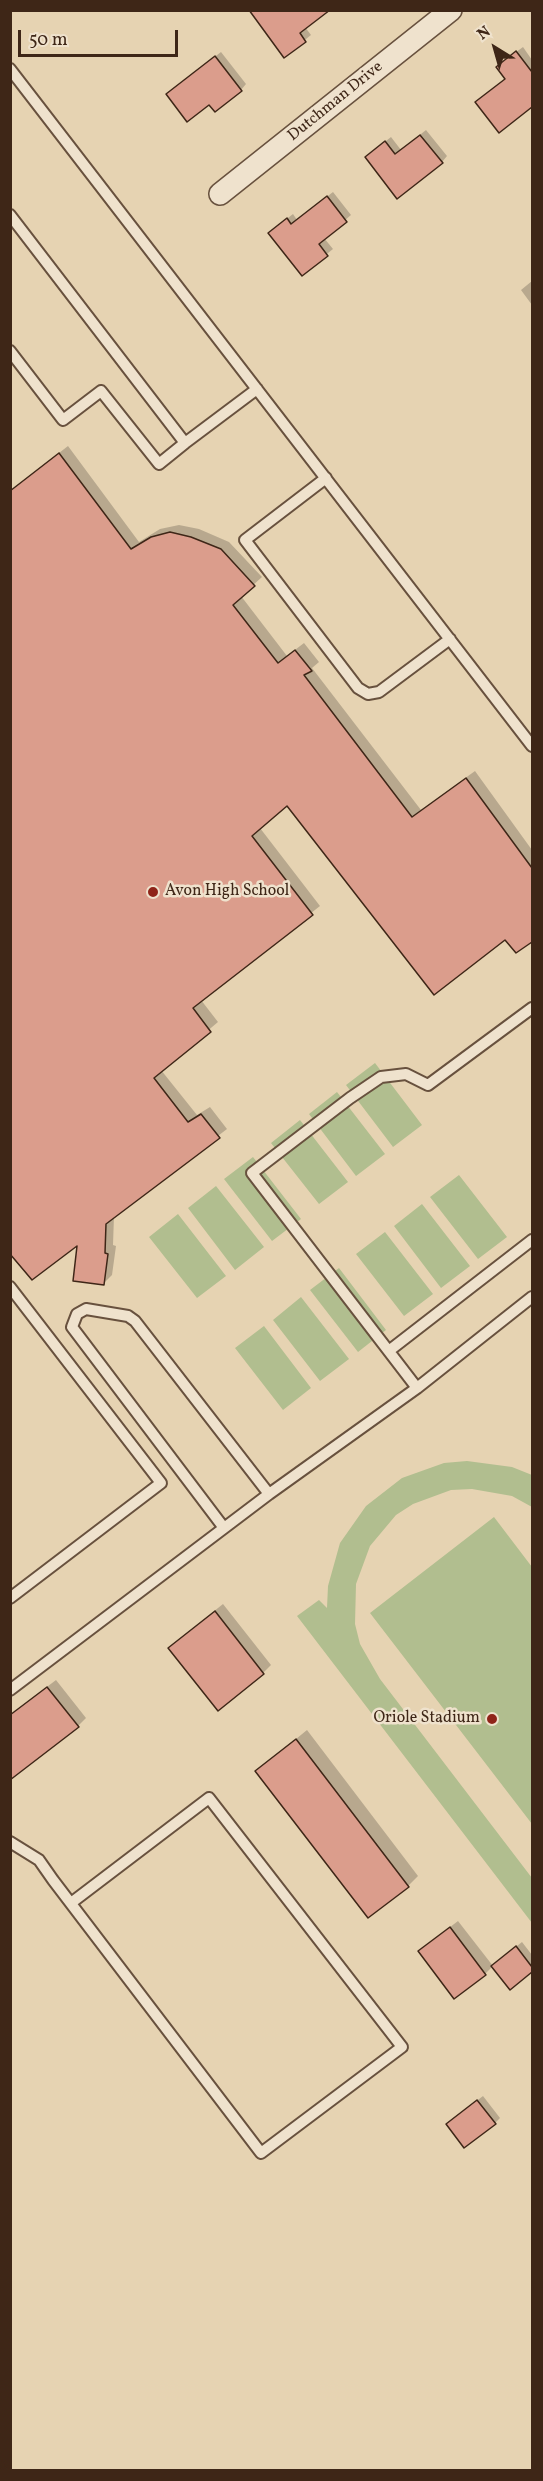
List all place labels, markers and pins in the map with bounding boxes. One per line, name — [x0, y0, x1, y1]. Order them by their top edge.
place label: Avon High School — [165, 882, 289, 902]
marker: Avon High School — [146, 885, 160, 899]
place label: Oriole Stadium — [373, 1709, 480, 1729]
marker: Oriole Stadium — [485, 1712, 499, 1726]

